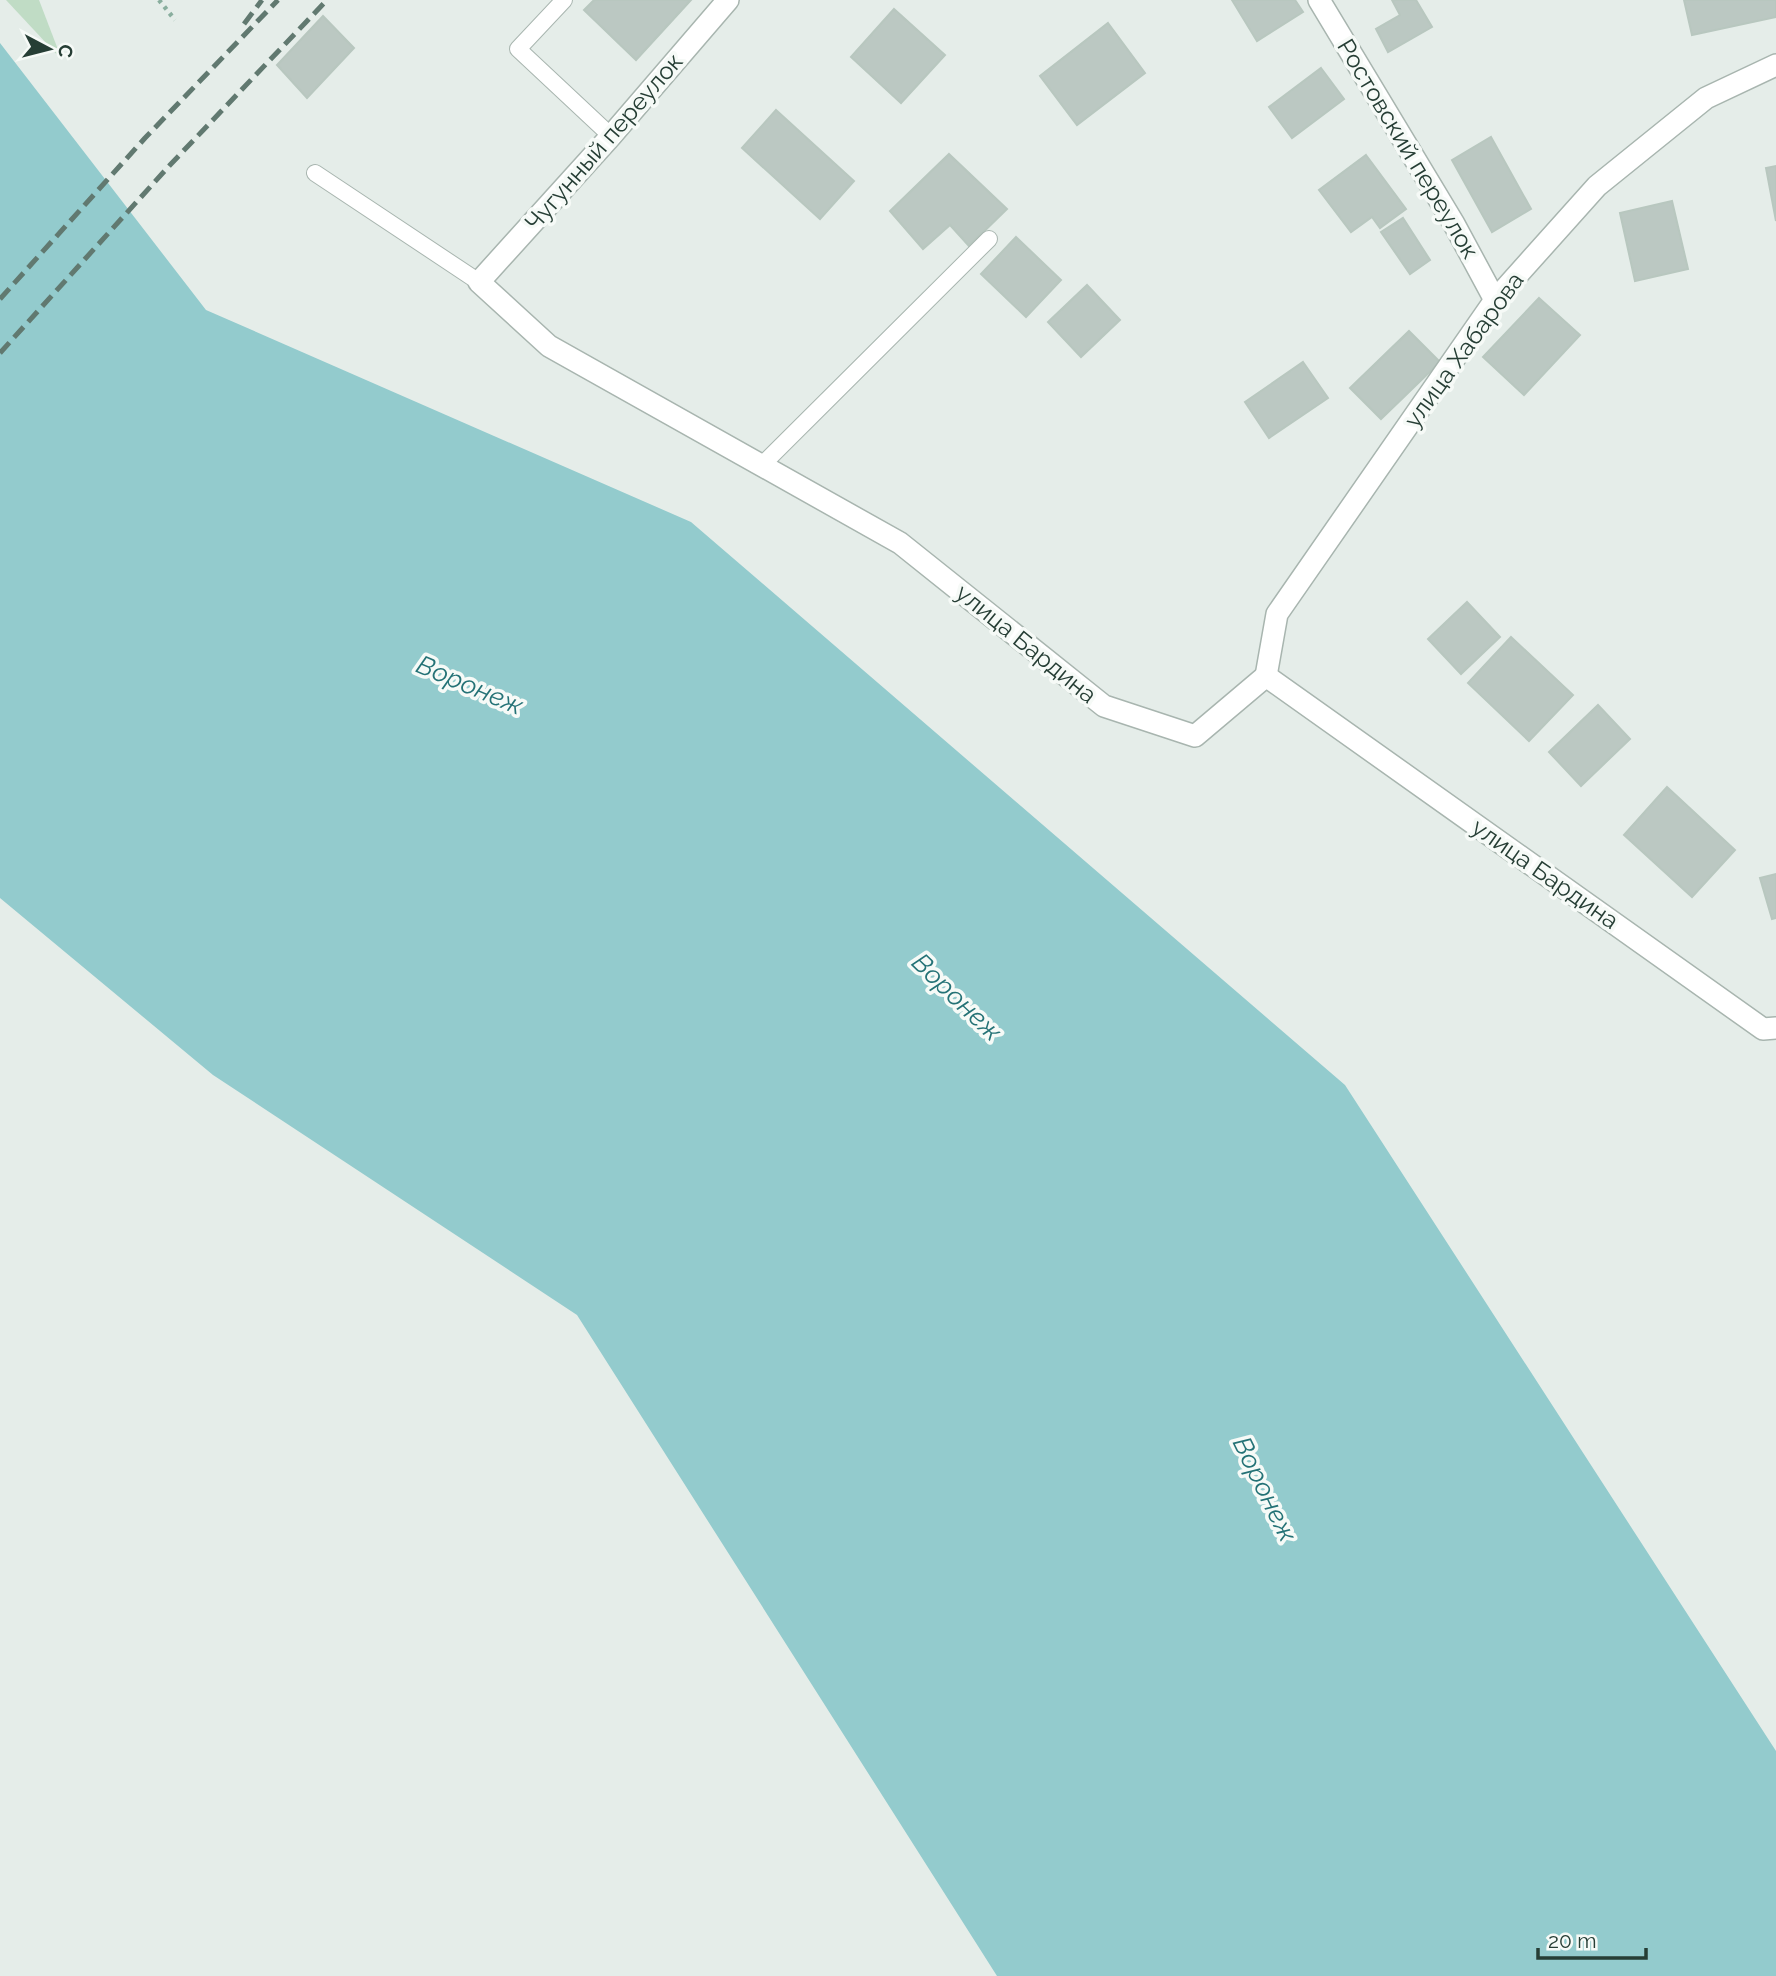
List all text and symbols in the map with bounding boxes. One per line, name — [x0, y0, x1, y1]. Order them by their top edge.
north arrow — [14, 14, 84, 84]
street label: Ростовский переулок — [1331, 34, 1485, 264]
text: С — [54, 43, 78, 59]
street label: Чугунный переулок — [519, 47, 689, 236]
street label: улица Хабарова — [1398, 266, 1530, 433]
street label: улица Бардина — [950, 578, 1103, 709]
water label: Воронеж — [412, 649, 528, 721]
street label: улица Бардина — [1466, 812, 1624, 935]
water label: Воронеж — [906, 947, 1008, 1047]
water label: Воронеж — [1227, 1432, 1303, 1546]
scale bar — [1538, 1916, 1646, 1960]
text: 20 m — [1548, 1928, 1596, 1953]

